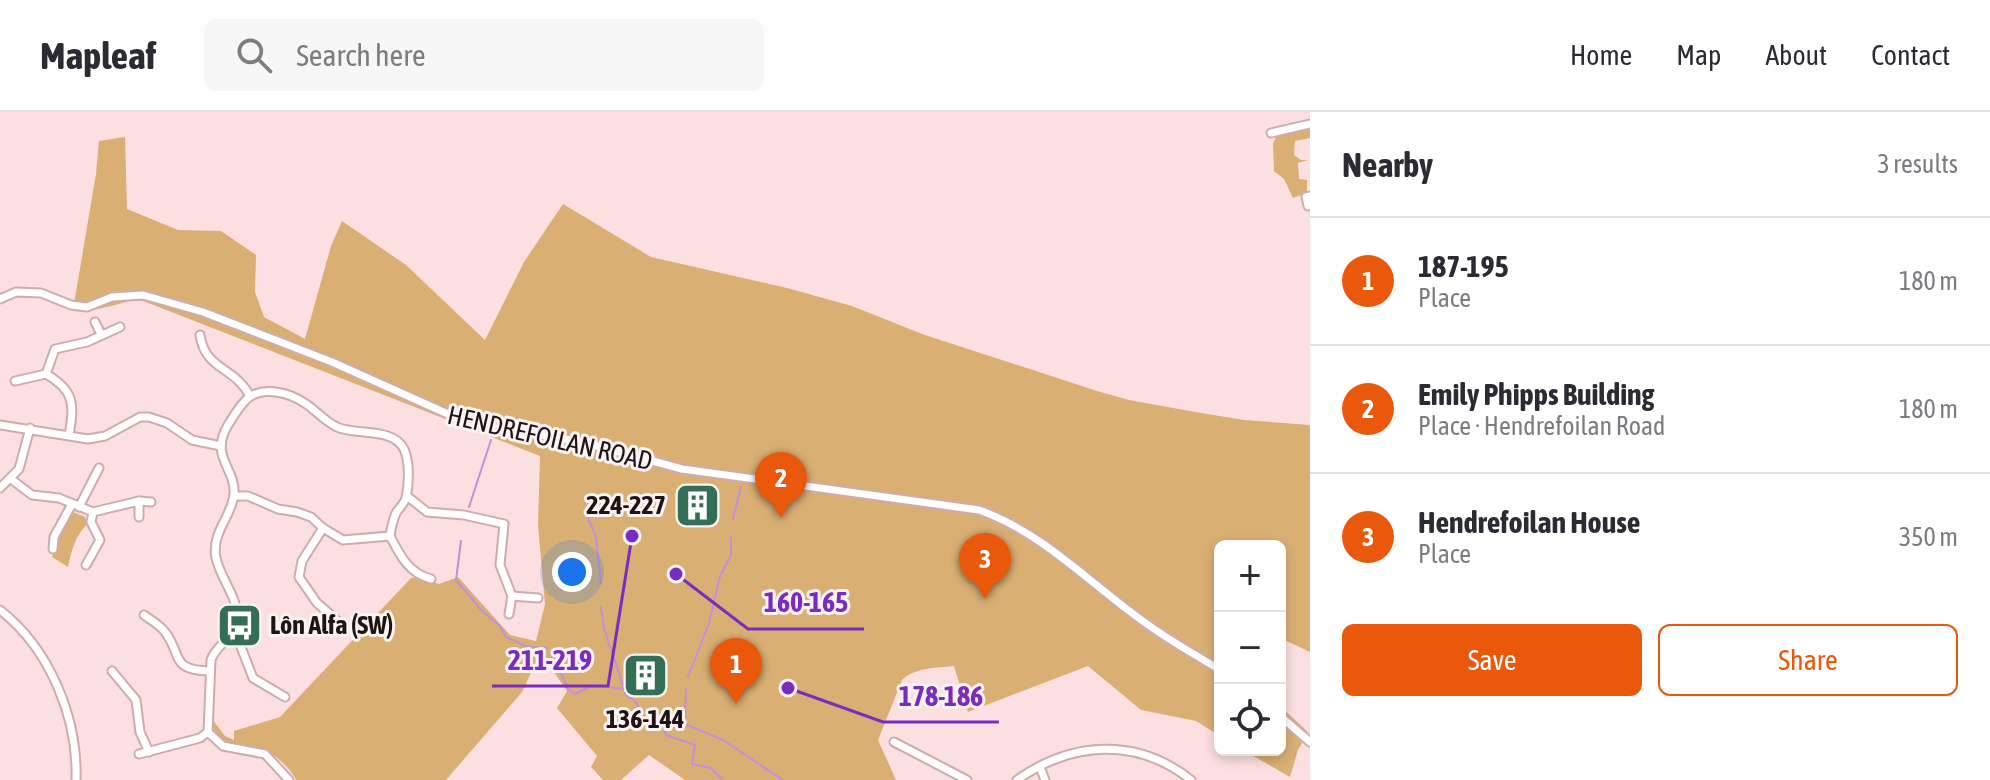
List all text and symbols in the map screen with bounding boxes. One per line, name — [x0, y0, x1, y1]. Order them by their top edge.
search box — [204, 19, 764, 91]
icon: search — [232, 33, 276, 77]
text: Mapleaf — [40, 34, 156, 77]
text: Search here — [296, 38, 426, 72]
text: Home — [1570, 39, 1632, 71]
text: Map — [1676, 39, 1721, 71]
text: About — [1765, 39, 1827, 71]
text: Contact — [1871, 39, 1950, 71]
text: Nearby — [1342, 145, 1433, 184]
text: 3 results — [1877, 149, 1958, 179]
text: 187-195 — [1418, 249, 1509, 283]
text: 1 — [1362, 266, 1374, 296]
text: 180 m — [1899, 266, 1958, 296]
text: Place — [1418, 283, 1471, 313]
text: Emily Phipps Building — [1418, 377, 1655, 411]
text: 2 — [1362, 394, 1374, 424]
text: 180 m — [1899, 394, 1958, 424]
street label: HENDREFOILAN ROAD — [445, 400, 655, 476]
text: Place · Hendrefoilan Road — [1418, 411, 1665, 441]
pin: 2 — [755, 452, 807, 518]
building icon: 224-227 — [673, 481, 721, 529]
place label: 224-227 — [586, 490, 666, 520]
text: Hendrefoilan House — [1418, 505, 1640, 539]
text: 3 — [1362, 522, 1374, 552]
text: 350 m — [1899, 522, 1958, 552]
pin: 3 — [959, 533, 1011, 599]
text: Place — [1418, 539, 1471, 569]
map controls — [1214, 540, 1286, 756]
button: + — [1214, 540, 1286, 612]
your location — [552, 552, 592, 592]
callout: 160-165 — [748, 577, 864, 629]
text: 160-165 — [764, 586, 848, 618]
bus stop icon: Lôn Alfa (SW) — [215, 601, 263, 649]
place label: Lôn Alfa (SW) — [270, 610, 393, 640]
button: − — [1214, 612, 1286, 684]
button: Save — [1342, 624, 1642, 696]
button: Share — [1658, 624, 1958, 696]
callout: 211-219 — [492, 634, 608, 686]
pin: 1 — [710, 638, 762, 704]
text: 211-219 — [508, 644, 592, 676]
building icon: 136-144 — [621, 652, 669, 700]
callout: 178-186 — [883, 670, 999, 722]
text: 178-186 — [899, 680, 983, 712]
button: locate — [1214, 684, 1286, 756]
place label: 136-144 — [606, 704, 684, 734]

